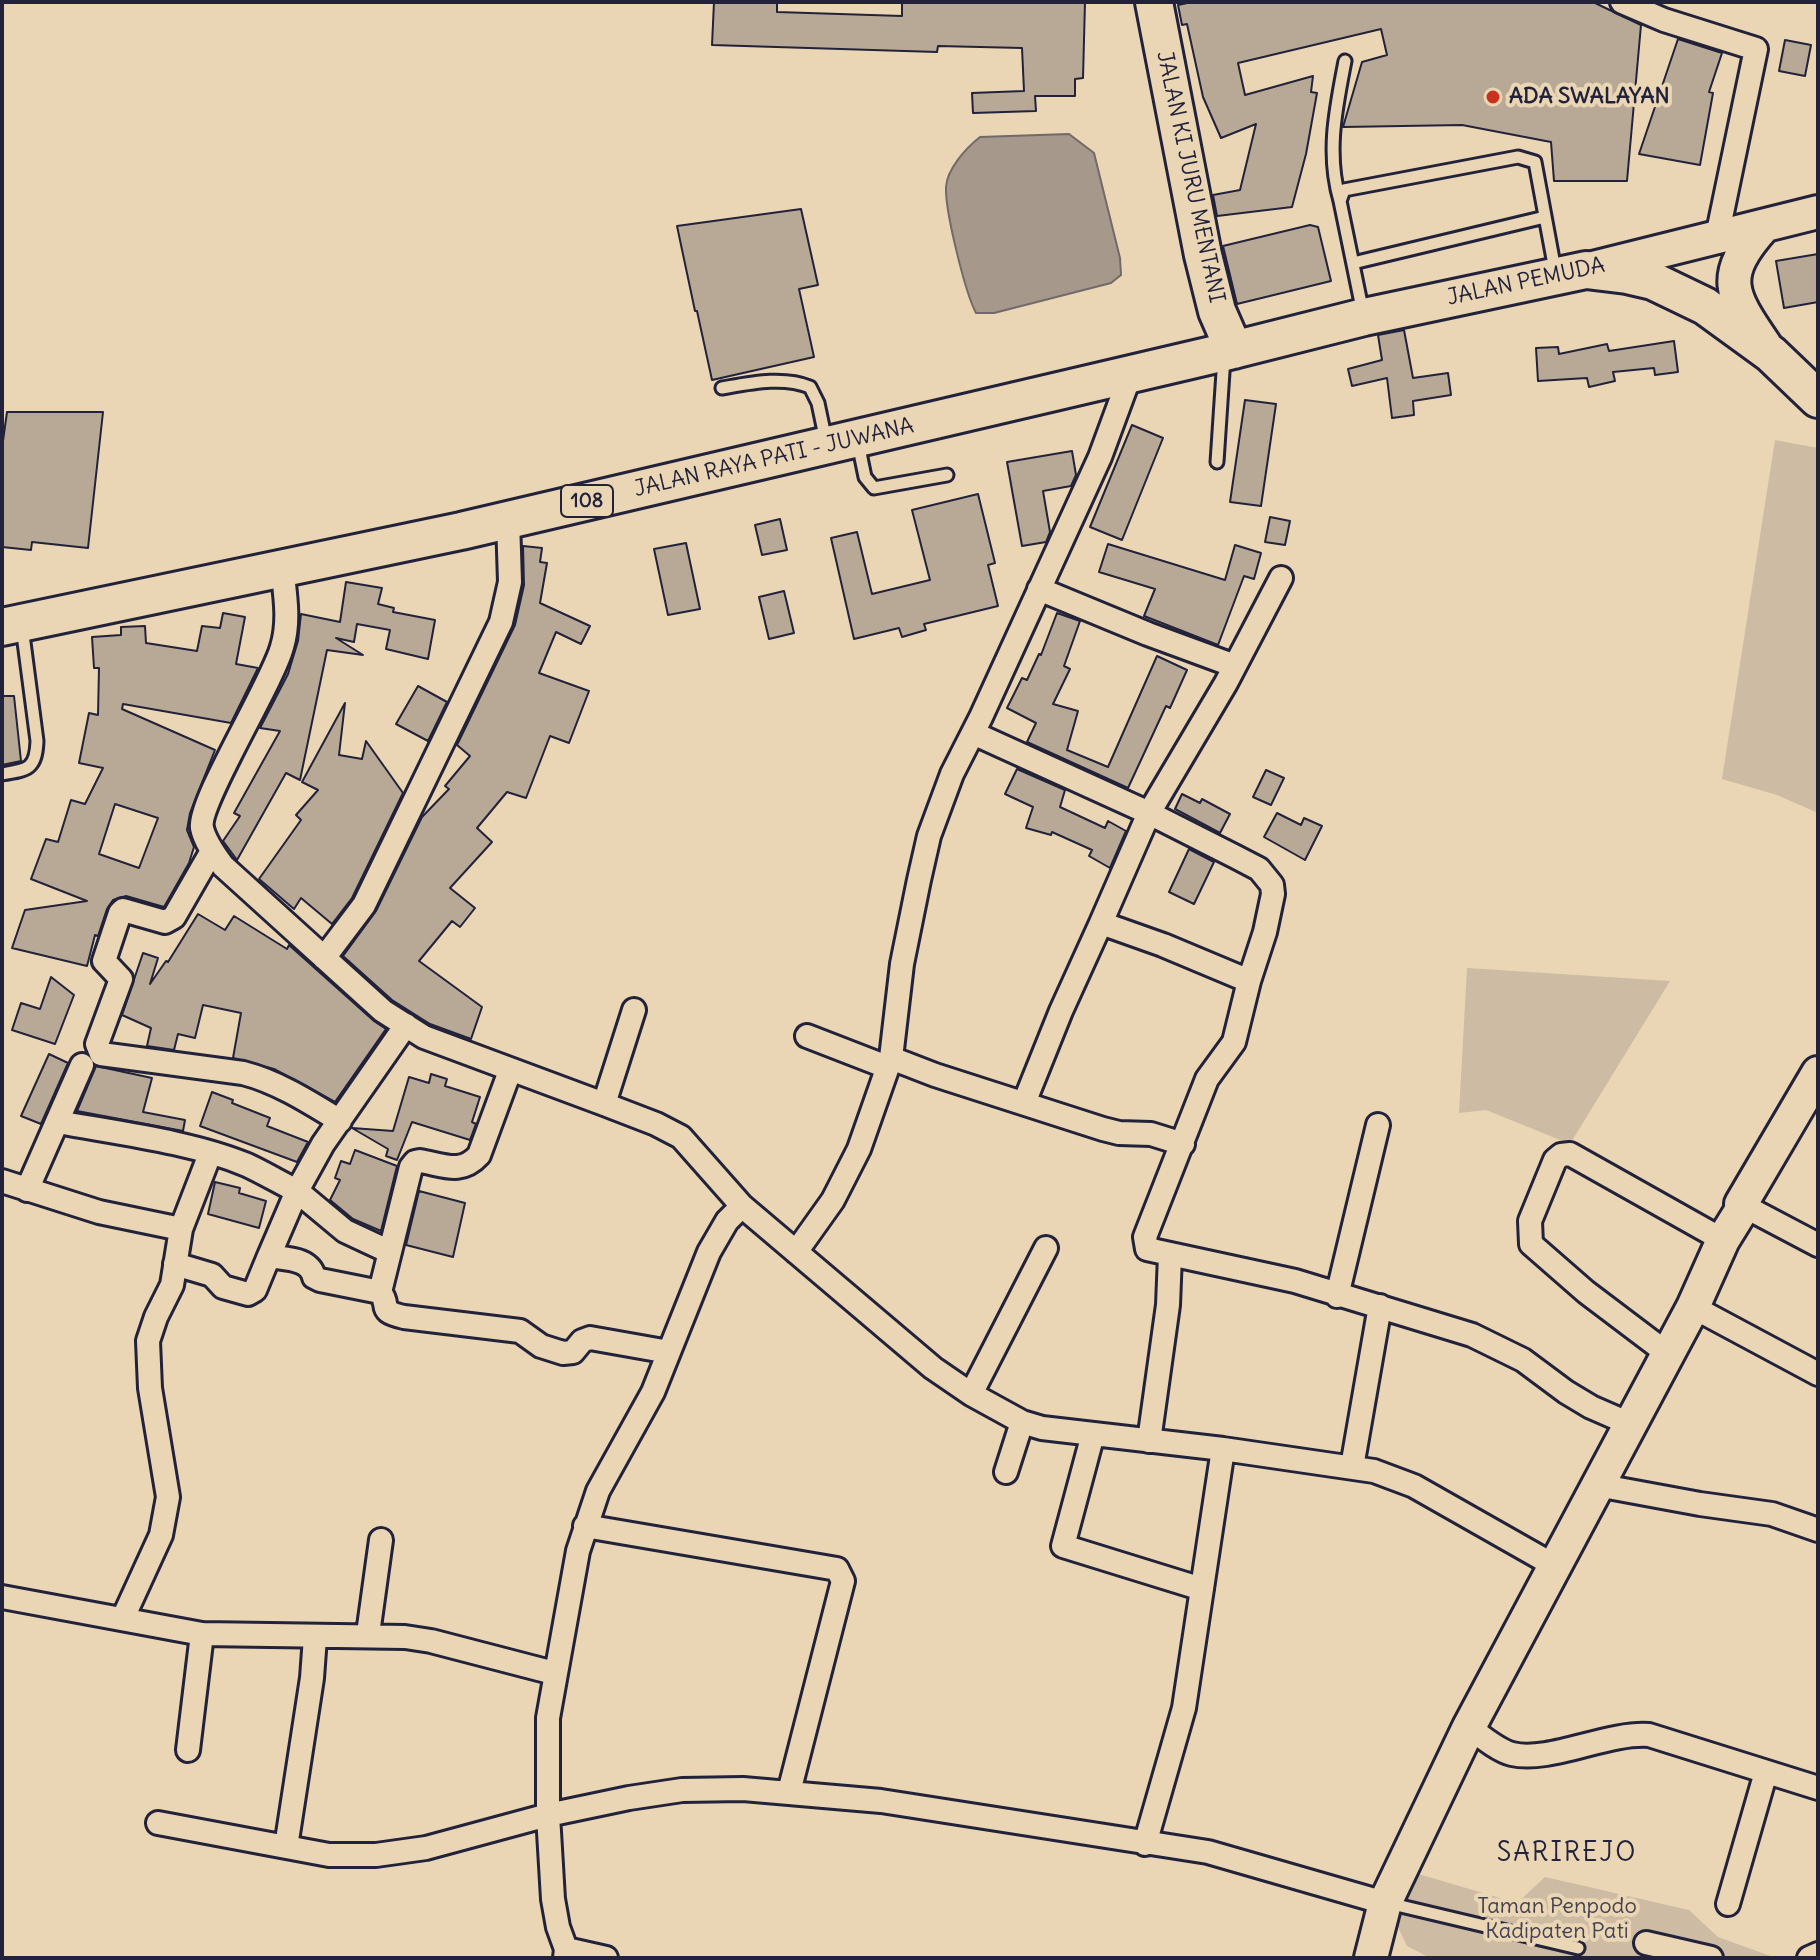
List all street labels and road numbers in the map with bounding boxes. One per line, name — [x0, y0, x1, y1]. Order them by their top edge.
street label: JALAN KI JURU MENTANI — [1150, 49, 1230, 305]
street label: JALAN PEMUDA — [1445, 252, 1607, 312]
street label: JALAN RAYA PATI - JUWANA — [632, 413, 916, 503]
road number: 108 — [561, 485, 613, 517]

